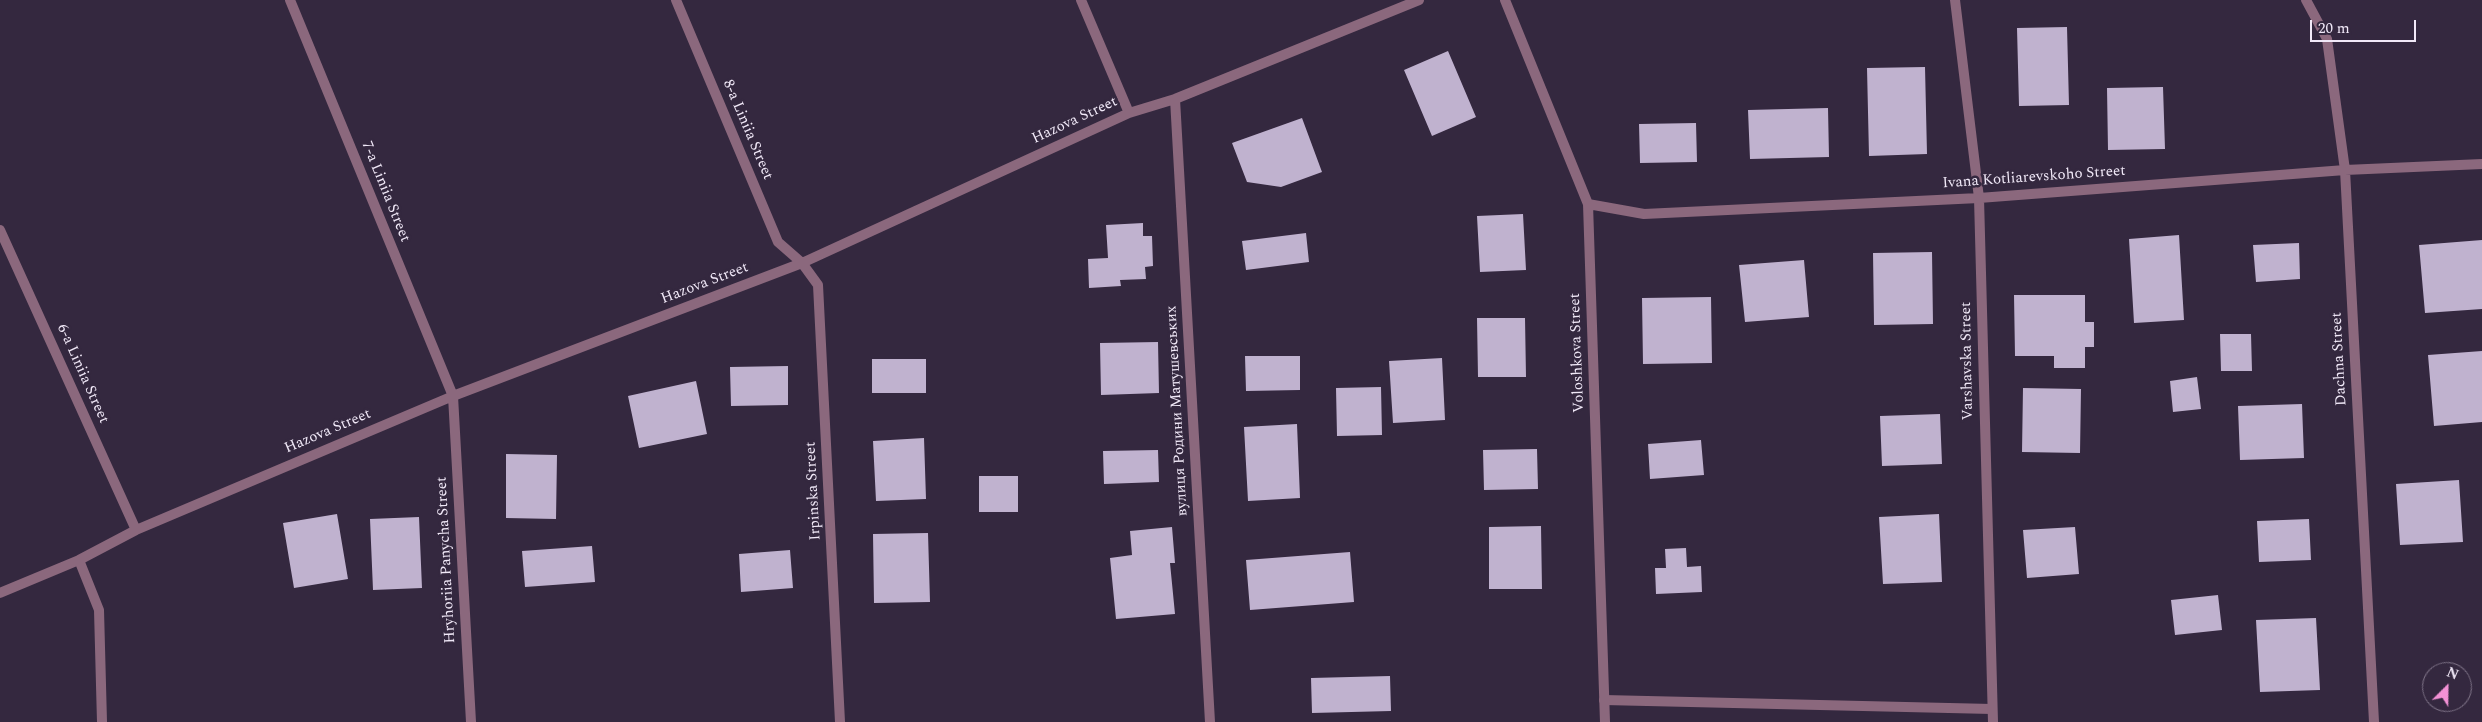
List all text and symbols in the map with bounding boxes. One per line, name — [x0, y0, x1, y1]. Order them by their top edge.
scale bar — [2312, 10, 2418, 42]
text: 20 m — [2318, 17, 2350, 40]
street label: 8-a Liniia Street — [718, 77, 776, 183]
street label: Hazova Street — [1029, 93, 1121, 149]
street label: 7-a Liniia Street — [357, 139, 413, 245]
street label: Ivana Kotliarevskoho Street — [1942, 163, 2126, 193]
street label: Hazova Street — [659, 259, 751, 309]
street label: Voloshkova Street — [1567, 293, 1589, 413]
street label: Varshavska Street — [1958, 302, 1978, 420]
street label: вулиця Родини Матушевських — [1163, 305, 1193, 517]
street label: Dachna Street — [2329, 312, 2351, 406]
street label: 6-a Liniia Street — [52, 322, 112, 426]
street label: Hazova Street — [282, 406, 374, 458]
street label: Irpinska Street — [802, 441, 826, 541]
street label: Hryhoriia Panycha Street — [434, 476, 460, 644]
north arrow — [2422, 662, 2472, 712]
text: N — [2443, 662, 2462, 686]

